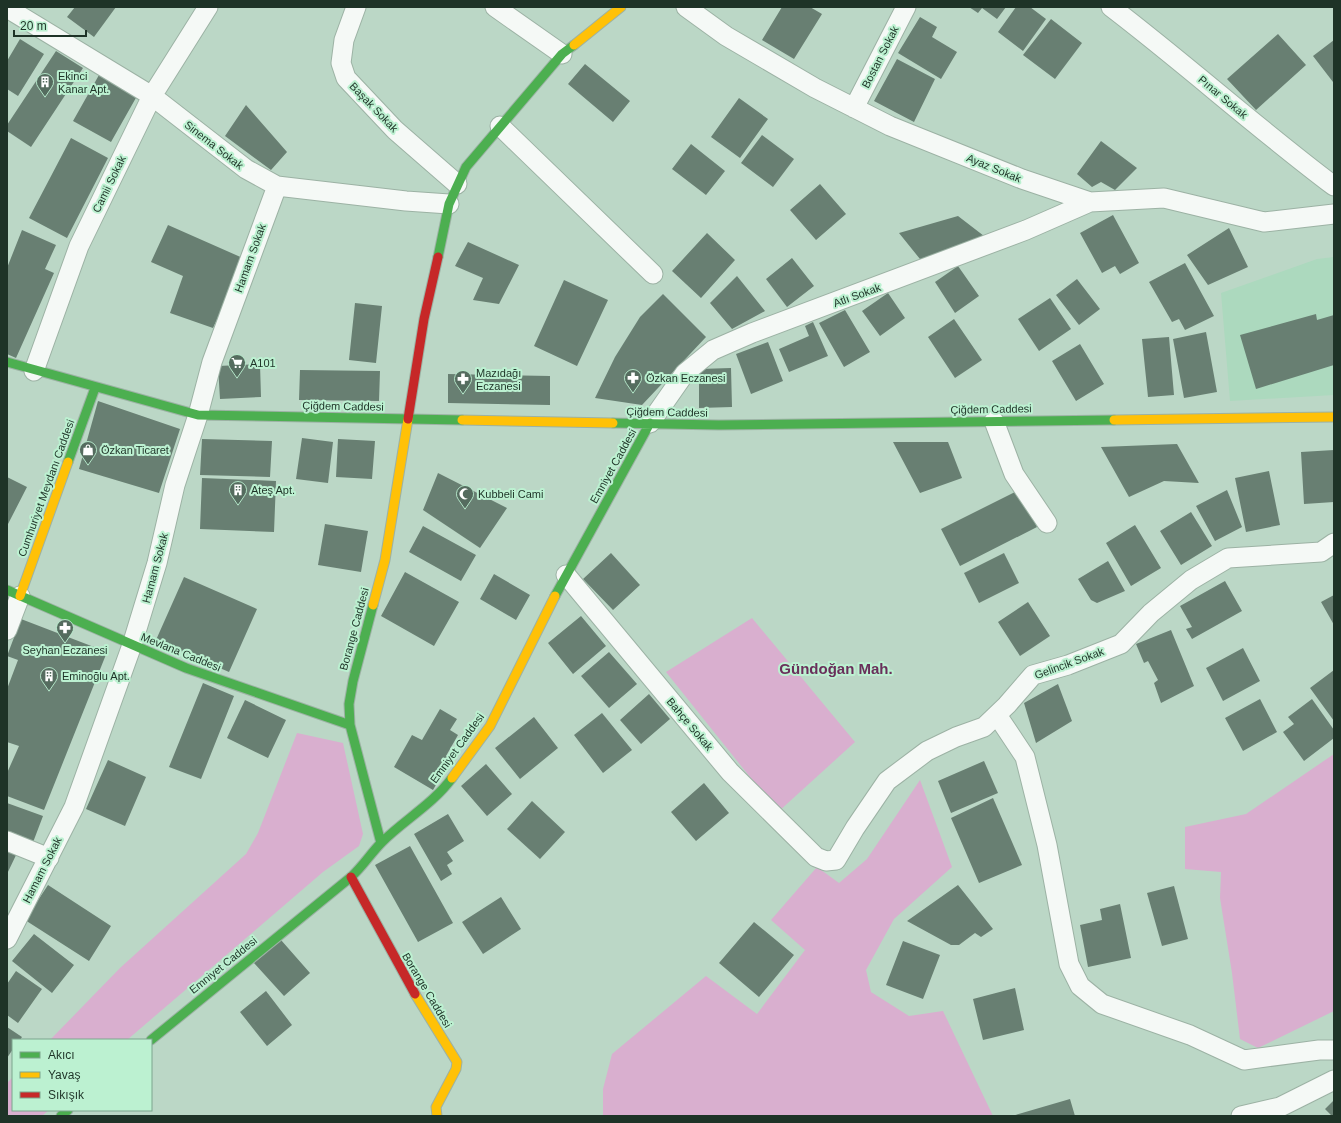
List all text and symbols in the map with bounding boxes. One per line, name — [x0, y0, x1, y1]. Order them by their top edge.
scale bar — [14, 12, 86, 38]
text: 20 m — [20, 19, 47, 33]
street label: Bostan Sokak — [859, 24, 901, 90]
place label: Ekinci Kanar Apt. — [58, 70, 109, 95]
building icon: Ekinci Kanar Apt. — [35, 72, 55, 97]
street label: Pınar Sokak — [1196, 73, 1250, 121]
street label: Başak Sokak — [347, 80, 401, 135]
street label: Sinema Sokak — [182, 118, 246, 172]
street label: Ayaz Sokak — [965, 152, 1024, 185]
street label: Camii Sokak — [90, 153, 128, 214]
street label: Hamam Sokak — [232, 222, 268, 294]
street label: Atlı Sokak — [832, 281, 883, 309]
supermarket icon: A101 — [227, 353, 247, 378]
place label: A101 — [250, 357, 276, 369]
place label: Mazıdağı Eczanesi — [476, 367, 521, 392]
pharmacy icon: Özkan Eczanesi — [623, 368, 643, 393]
pharmacy icon: Mazıdağı Eczanesi — [453, 369, 473, 394]
place label: Özkan Eczanesi — [646, 372, 725, 384]
street label: Çiğdem Caddesi — [302, 399, 384, 413]
street label: Çiğdem Caddesi — [950, 402, 1032, 416]
street label: Çiğdem Caddesi — [626, 405, 708, 419]
street label: Cumhuriyet Meydanı Caddesi — [16, 418, 76, 558]
street label: Emniyet Caddesi — [588, 427, 638, 505]
shop icon: Özkan Ticaret — [78, 440, 98, 465]
place label: Özkan Ticaret — [101, 444, 169, 456]
building icon: Ateş Apt. — [228, 480, 248, 505]
place label: Ateş Apt. — [251, 484, 295, 496]
mosque icon: Kubbeli Cami — [455, 484, 475, 509]
place label: Kubbeli Cami — [478, 488, 543, 500]
street label: Hamam Sokak — [140, 531, 170, 604]
street label: Borange Caddesi — [337, 586, 371, 672]
pharmacy icon: Seyhan Eczanesi — [55, 618, 75, 643]
street label: Mevlana Caddesi — [139, 631, 223, 673]
place label: Seyhan Eczanesi — [23, 644, 108, 656]
street label: Gelincik Sokak — [1033, 645, 1106, 681]
district label: Gündoğan Mah. — [779, 660, 893, 677]
building icon: Eminoğlu Apt. — [39, 666, 59, 691]
place label: Eminoğlu Apt. — [62, 670, 130, 682]
street label: Bahçe Sokak — [665, 695, 716, 753]
street label: Emniyet Caddesi — [428, 711, 486, 785]
street label: Hamam Sokak — [20, 835, 64, 905]
street label: Emniyet Caddesi — [187, 934, 259, 996]
street label: Borange Caddesi — [400, 950, 454, 1030]
legend — [12, 1039, 152, 1111]
text: Akıcı — [48, 1048, 75, 1062]
text: Yavaş — [48, 1068, 80, 1082]
text: Sıkışık — [48, 1088, 85, 1102]

